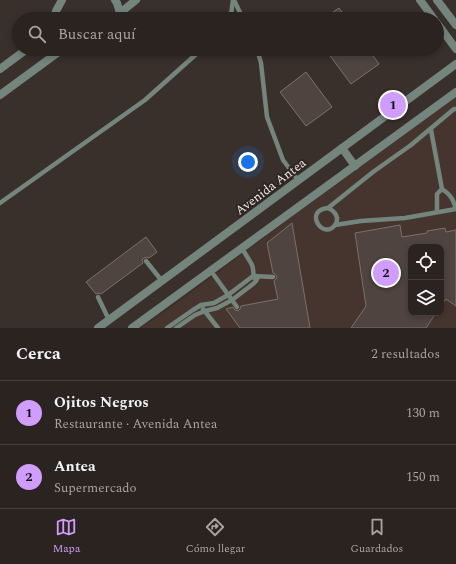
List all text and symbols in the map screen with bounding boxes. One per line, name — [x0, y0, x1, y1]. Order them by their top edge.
search box — [12, 12, 444, 56]
icon: search — [26, 23, 48, 45]
text: Buscar aquí — [58, 23, 136, 46]
pin: 1 — [380, 90, 406, 120]
your location — [238, 152, 258, 172]
street label: Avenida Antea — [231, 153, 311, 220]
map controls — [408, 244, 444, 316]
button: locate — [408, 244, 444, 280]
pin: 2 — [373, 258, 399, 288]
button: layers — [408, 280, 444, 316]
text: Cerca — [16, 341, 61, 367]
text: 2 resultados — [371, 344, 440, 364]
text: Ojitos Negros — [54, 391, 149, 414]
text: 1 — [25, 403, 33, 423]
text: 130 m — [406, 403, 440, 423]
text: Restaurante · Avenida Antea — [54, 414, 217, 434]
text: Antea — [54, 455, 96, 478]
text: 2 — [25, 467, 33, 487]
text: 150 m — [406, 467, 440, 487]
text: Supermercado — [54, 478, 137, 498]
tab: Mapa — [53, 516, 80, 557]
tab: Cómo llegar — [186, 516, 245, 557]
tab: Guardados — [351, 516, 403, 557]

